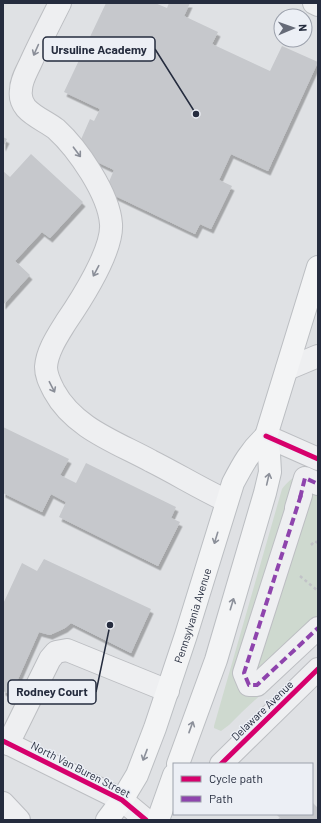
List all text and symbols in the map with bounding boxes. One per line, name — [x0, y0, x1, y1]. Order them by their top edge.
north arrow — [273, 8, 313, 48]
text: N — [297, 24, 310, 32]
callout: Ursuline Academy — [43, 37, 155, 61]
text: Ursuline Academy — [51, 42, 147, 56]
one-way arrow — [32, 44, 39, 56]
one-way arrow — [73, 147, 81, 158]
one-way arrow — [92, 265, 99, 277]
one-way arrow — [49, 381, 56, 393]
one-way arrow — [265, 473, 273, 486]
one-way arrow — [212, 532, 219, 545]
street label: Pennsylvania Avenue — [171, 566, 213, 665]
one-way arrow — [229, 598, 236, 611]
street label: Delaware Avenue — [228, 677, 296, 743]
callout: Rodney Court — [8, 680, 96, 704]
text: Rodney Court — [16, 684, 88, 698]
one-way arrow — [188, 722, 196, 734]
street label: North Van Buren Street — [29, 738, 133, 800]
one-way arrow — [140, 749, 148, 761]
legend — [173, 763, 313, 815]
text: Cycle path — [209, 771, 263, 785]
text: Path — [209, 791, 233, 805]

